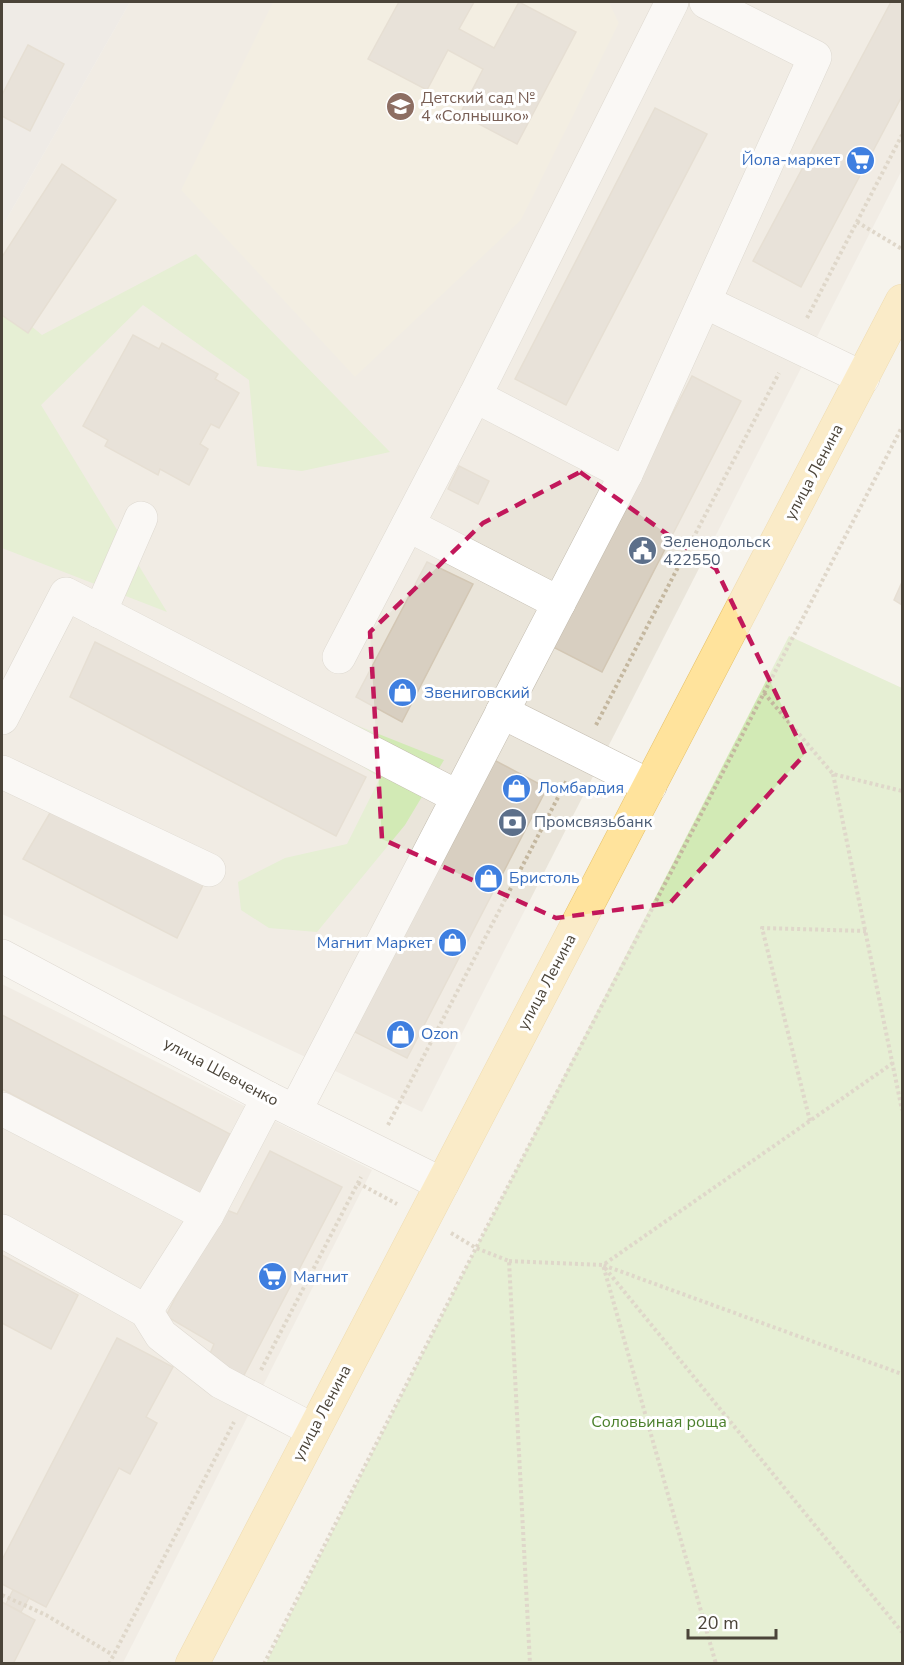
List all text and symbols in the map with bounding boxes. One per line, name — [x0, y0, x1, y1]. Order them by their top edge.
place label: Детский сад № 4 «Солнышко» — [421, 87, 535, 127]
school or university icon: Детский сад № 4 «Солнышко» — [384, 91, 416, 123]
supermarket icon: Йола-маркет — [845, 144, 877, 176]
place label: Йола-маркет — [742, 149, 841, 171]
street label: улица Ленина — [779, 420, 849, 524]
place label: Зеленодольск 422550 — [663, 531, 771, 571]
public building icon: Зеленодольск 422550 — [626, 535, 658, 567]
shop icon: Звениговский — [387, 677, 419, 709]
place label: Звениговский — [424, 682, 530, 704]
shop icon: Ломбардия — [501, 772, 533, 804]
place label: Ломбардия — [538, 777, 624, 799]
bank icon: Промсвязьбанк — [497, 806, 529, 838]
place label: Промсвязьбанк — [534, 811, 653, 833]
shop icon: Бристоль — [472, 862, 504, 894]
place label: Бристоль — [509, 867, 580, 889]
shop icon: Магнит Маркет — [437, 927, 469, 959]
street label: улица Ленина — [512, 930, 582, 1034]
place label: Магнит Маркет — [317, 932, 433, 954]
shop icon: Ozon — [384, 1018, 416, 1050]
place label: Ozon — [421, 1023, 459, 1045]
street label: улица Шевченко — [160, 1032, 282, 1112]
supermarket icon: Магнит — [256, 1261, 288, 1293]
place label: Магнит — [293, 1266, 349, 1288]
street label: улица Ленина — [287, 1361, 357, 1465]
park label: Соловьиная роща — [591, 1411, 727, 1433]
scale bar — [688, 1602, 776, 1640]
text: 20 m — [697, 1611, 739, 1635]

